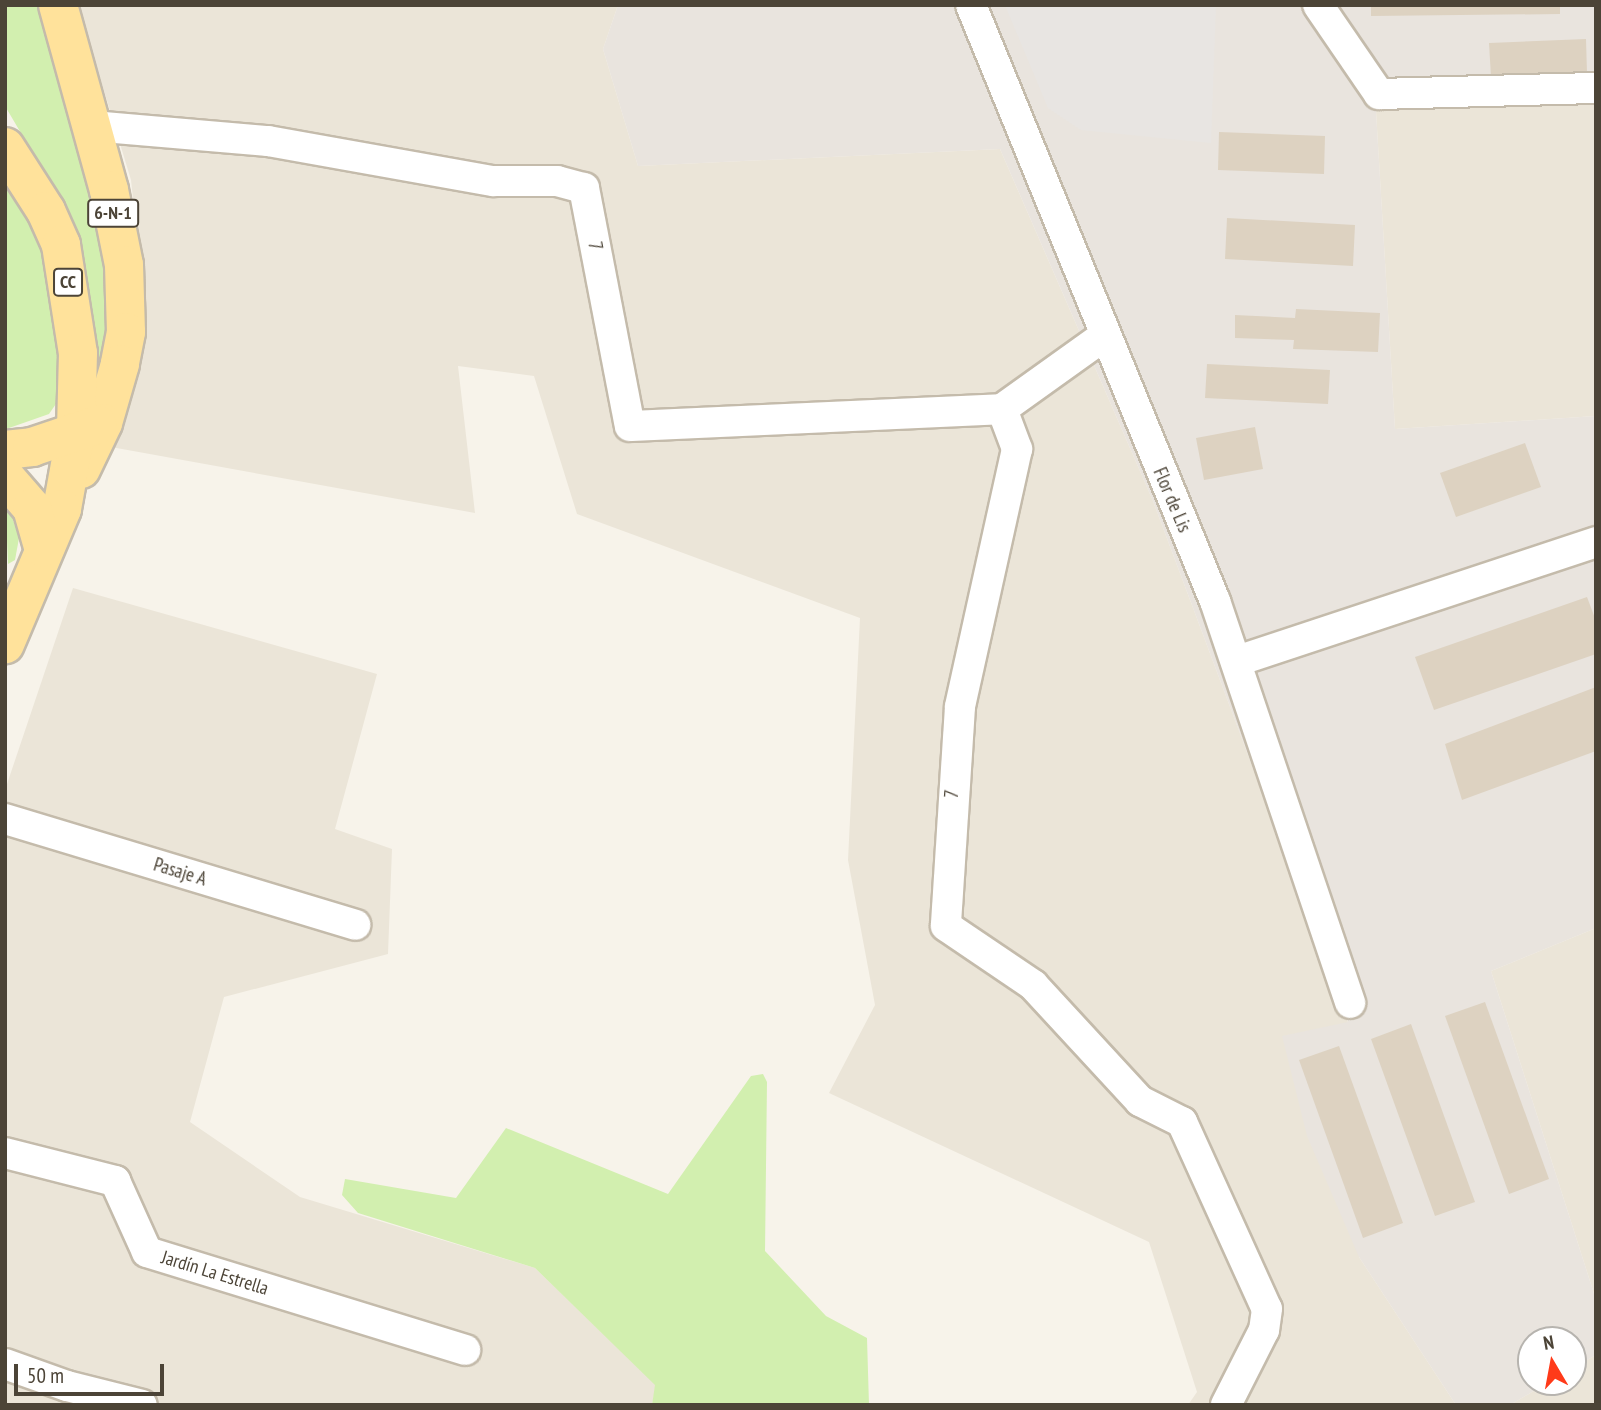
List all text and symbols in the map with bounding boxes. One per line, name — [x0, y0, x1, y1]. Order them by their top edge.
road number: 6-N-1 — [87, 198, 139, 228]
street label: 7 — [583, 240, 607, 252]
road number: CC — [52, 268, 84, 296]
street label: Flor de Lis — [1148, 464, 1196, 536]
street label: 7 — [940, 789, 964, 799]
street label: Pasaje A — [151, 853, 209, 891]
street label: Jardín La Estrella — [159, 1246, 271, 1300]
north arrow — [1517, 1326, 1587, 1396]
text: N — [1542, 1330, 1556, 1355]
scale bar — [18, 1350, 168, 1394]
text: 50 m — [27, 1362, 64, 1389]

